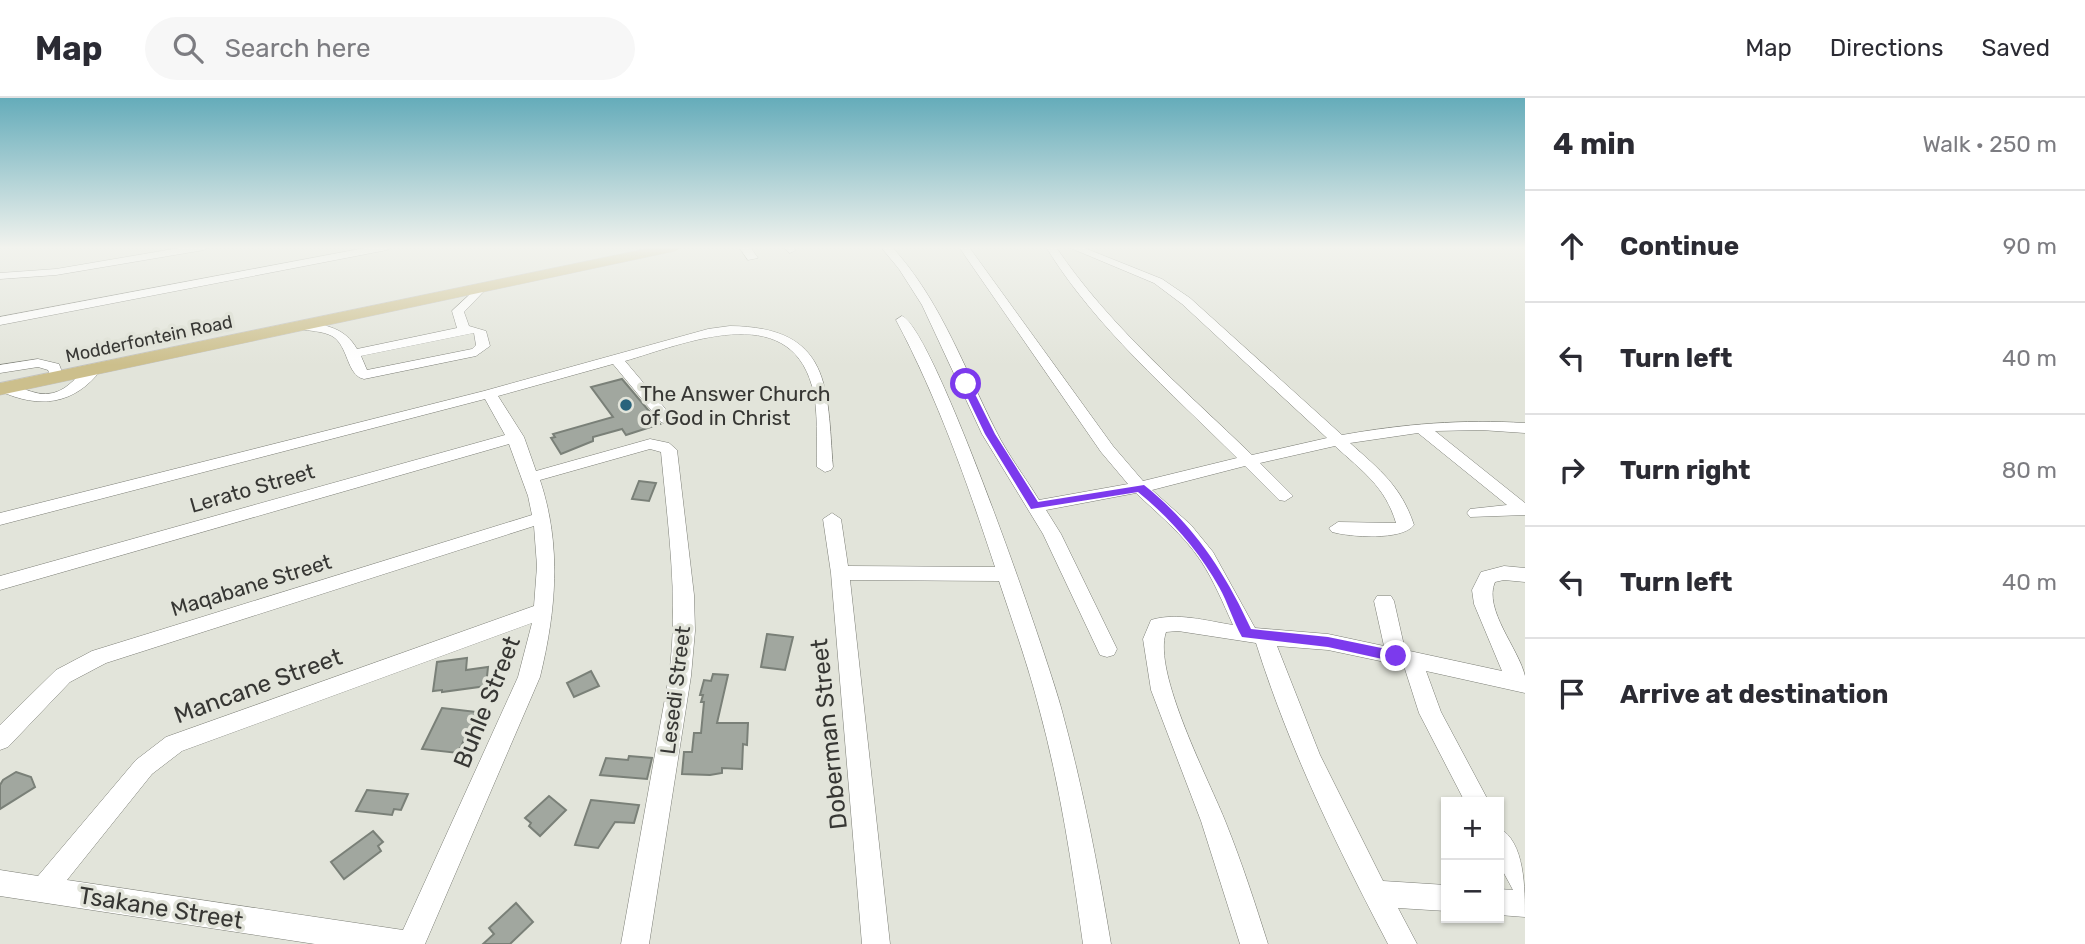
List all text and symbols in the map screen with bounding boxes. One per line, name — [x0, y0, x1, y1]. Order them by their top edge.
search box — [145, 17, 635, 80]
text: Map — [35, 29, 103, 68]
icon: search — [169, 29, 207, 67]
text: Search here — [225, 33, 370, 64]
text: Map — [1745, 34, 1792, 62]
text: Directions — [1830, 34, 1943, 62]
text: Saved — [1981, 34, 2050, 62]
text: 4 min — [1553, 126, 1635, 162]
text: Walk · 250 m — [1922, 130, 2057, 158]
icon: ahead — [1553, 227, 1591, 265]
text: Continue — [1620, 231, 1739, 262]
text: 90 m — [2003, 232, 2057, 260]
street label: Modderfontein Road — [63, 311, 235, 367]
icon: left — [1553, 339, 1591, 377]
text: Turn left — [1620, 343, 1732, 374]
text: 40 m — [2002, 344, 2057, 372]
route start — [950, 368, 981, 399]
place label: The Answer Church of God in Christ — [640, 381, 831, 430]
marker: The Answer Church of God in Christ — [618, 397, 634, 413]
icon: right — [1553, 451, 1591, 489]
text: Turn right — [1620, 455, 1750, 486]
text: 80 m — [2002, 456, 2057, 484]
street label: Lerato Street — [187, 458, 317, 518]
street label: Maqabane Street — [168, 549, 334, 621]
icon: left — [1553, 563, 1591, 601]
text: Turn left — [1620, 567, 1732, 598]
text: 40 m — [2002, 568, 2057, 596]
street label: Lesedi Street — [655, 624, 695, 756]
street label: Buhle Street — [448, 632, 526, 772]
street label: Doberman Street — [805, 637, 853, 831]
route end — [1380, 640, 1411, 671]
street label: Mancane Street — [170, 643, 346, 729]
icon: arrive — [1553, 675, 1591, 713]
text: Arrive at destination — [1620, 679, 1888, 710]
map controls — [1441, 797, 1504, 923]
button: + — [1441, 797, 1504, 860]
button: − — [1441, 860, 1504, 923]
street label: Tsakane Street — [77, 881, 245, 935]

